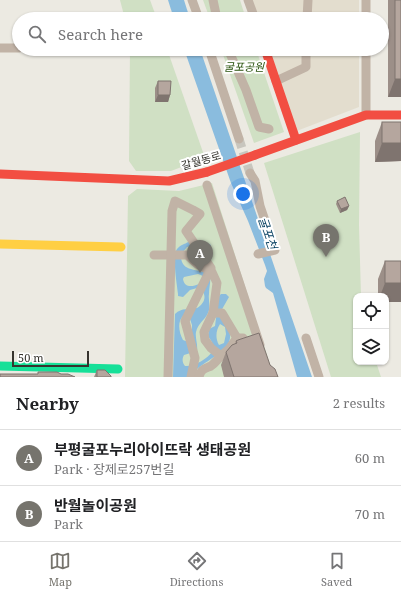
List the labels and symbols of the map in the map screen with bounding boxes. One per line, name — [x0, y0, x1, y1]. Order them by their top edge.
park label: 굴포공원 — [224, 59, 265, 74]
street label: 갈월동로 — [179, 147, 223, 173]
your location — [233, 184, 253, 204]
water label: 굴포천 — [255, 215, 282, 253]
pin: B — [313, 224, 339, 257]
pin: A — [187, 240, 213, 273]
scale bar — [12, 349, 89, 368]

